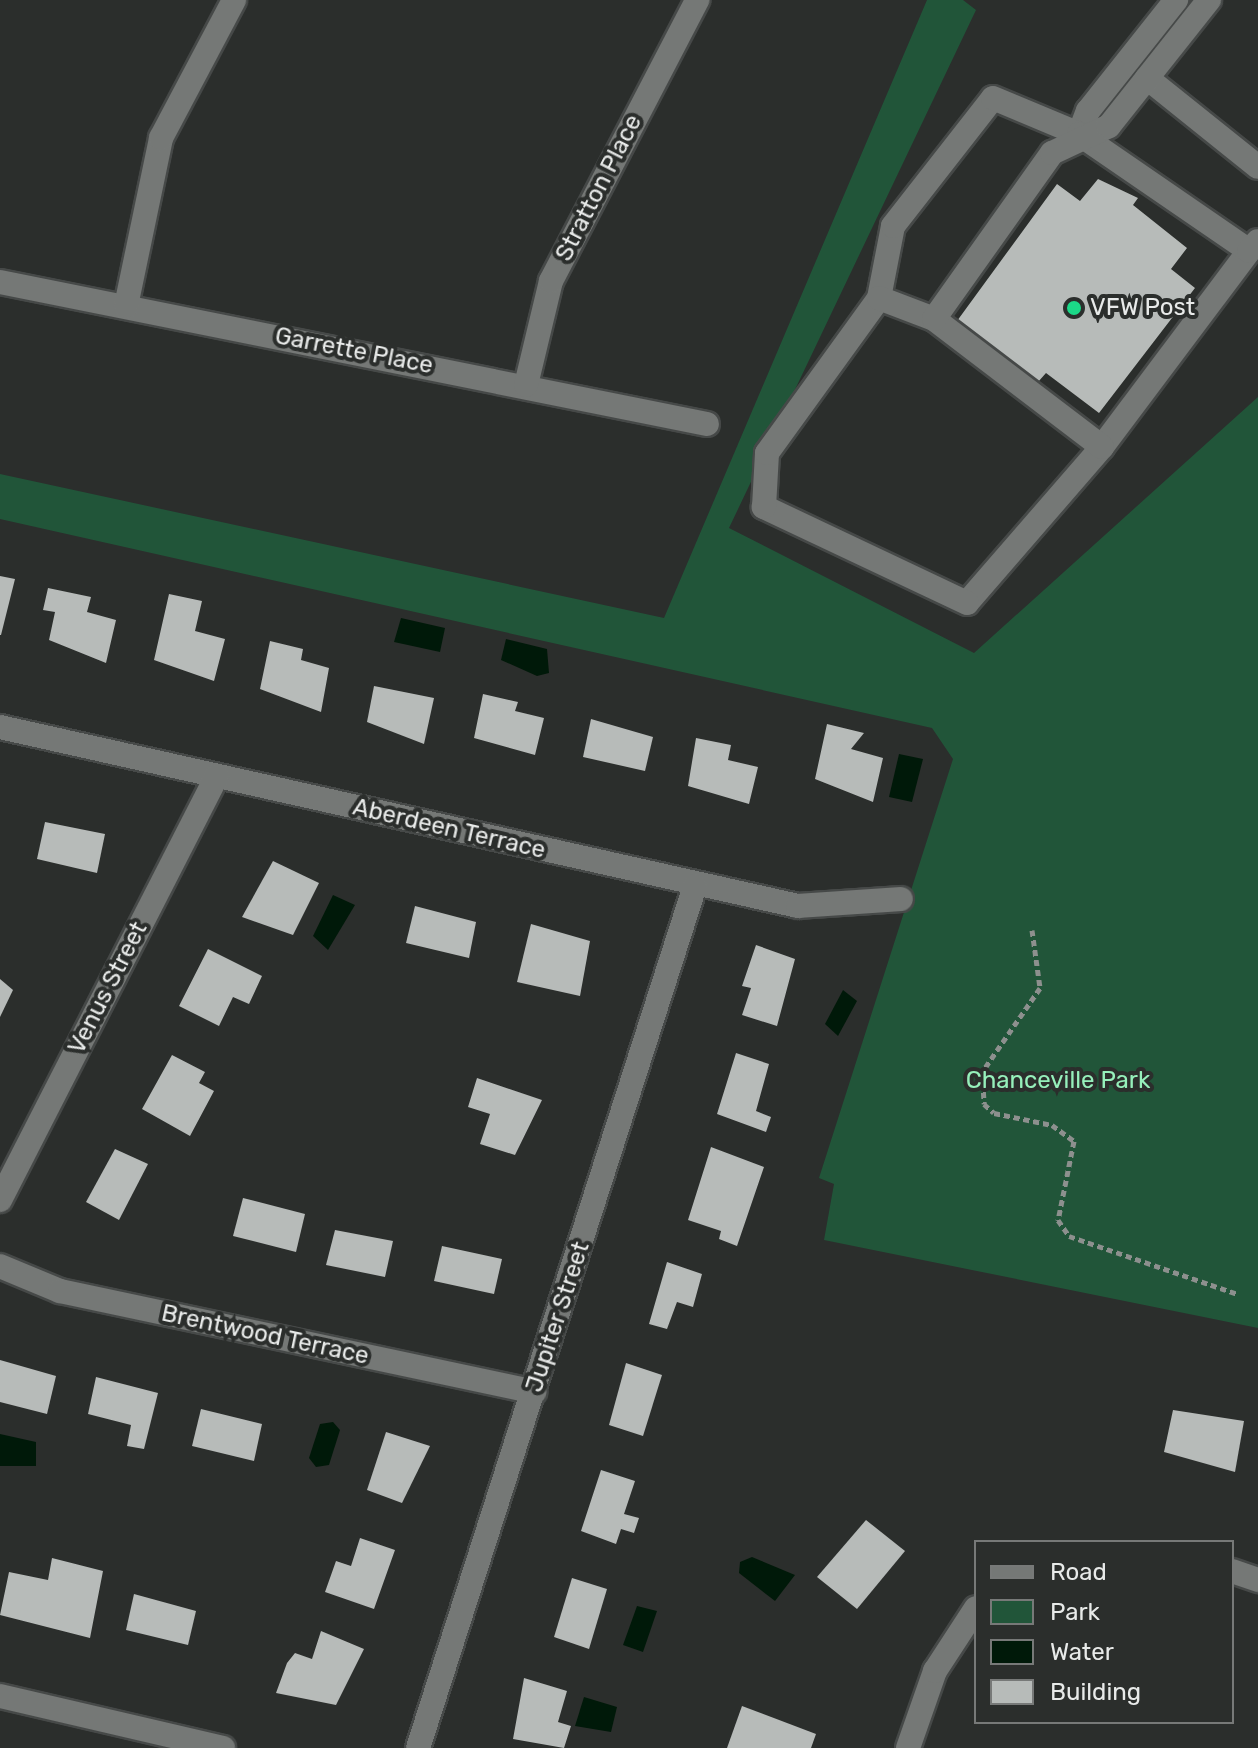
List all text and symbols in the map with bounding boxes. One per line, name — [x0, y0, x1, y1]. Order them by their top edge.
street label: Stratton Place — [550, 110, 648, 266]
place label: VFW Post — [1090, 294, 1195, 322]
marker: VFW Post — [1065, 299, 1083, 317]
street label: Garrette Place — [273, 322, 435, 380]
street label: Aberdeen Terrace — [350, 793, 548, 865]
street label: Venus Street — [62, 917, 154, 1059]
park label: Chanceville Park — [966, 1067, 1150, 1095]
street label: Jupiter Street — [520, 1238, 596, 1396]
street label: Brentwood Terrace — [158, 1299, 372, 1371]
legend — [974, 1540, 1234, 1724]
text: Road — [1050, 1558, 1107, 1586]
text: Park — [1050, 1598, 1100, 1626]
text: Water — [1050, 1638, 1114, 1666]
text: Building — [1050, 1678, 1141, 1706]

